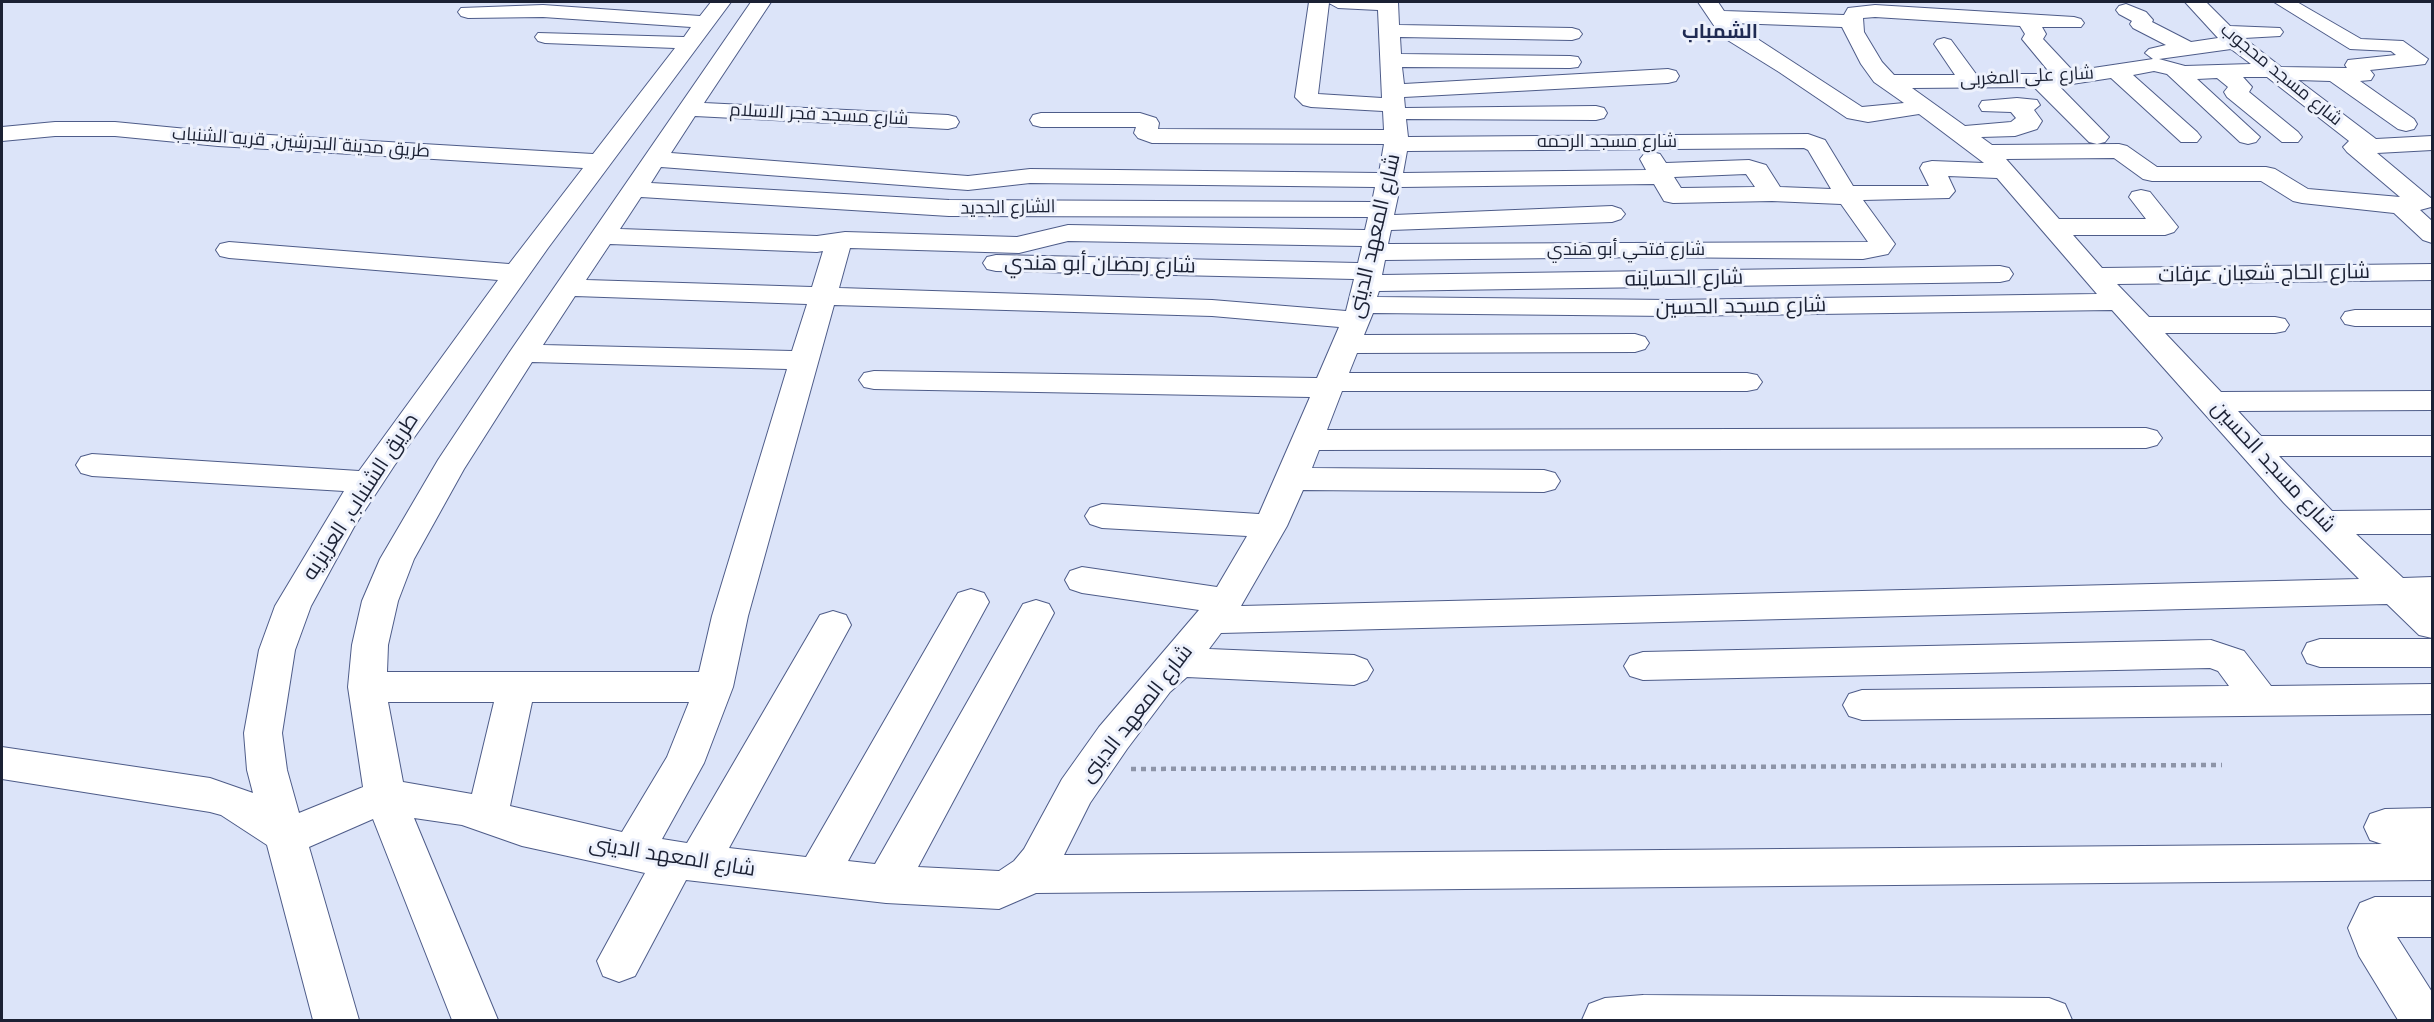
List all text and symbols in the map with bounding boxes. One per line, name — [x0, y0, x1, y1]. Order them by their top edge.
street label: شارع مسجد محجوب — [2216, 19, 2346, 131]
district label: الشمباب — [1682, 20, 1758, 44]
street label: شارع على المغربى — [1960, 63, 2094, 91]
street label: شارع مسجد فجر الاسلام — [729, 100, 909, 130]
street label: طريق مدينة البدرشين, قريه الشنباب — [171, 123, 431, 163]
street label: شارع مسجد الرحمه — [1537, 131, 1677, 153]
street label: شارع المعهد الدينى — [1344, 151, 1406, 321]
street label: الشارع الجديد — [960, 196, 1056, 220]
street label: شارع فتحي أبو هندي — [1547, 239, 1705, 261]
street label: شارع رمضان أبو هندي — [1004, 251, 1196, 279]
street label: شارع الحاج شعبان عرفات — [2158, 260, 2370, 288]
street label: شارع الحساينه — [1624, 265, 1744, 293]
street label: شارع مسجد الحسين — [1655, 293, 1827, 321]
street label: شارع مسجد الحسين — [2206, 396, 2340, 538]
street label: طريق الشنباب, العزيزيه — [298, 409, 424, 585]
street label: شارع المعهد الدينى — [1075, 640, 1199, 788]
street label: شارع المعهد الدينى — [587, 831, 757, 883]

